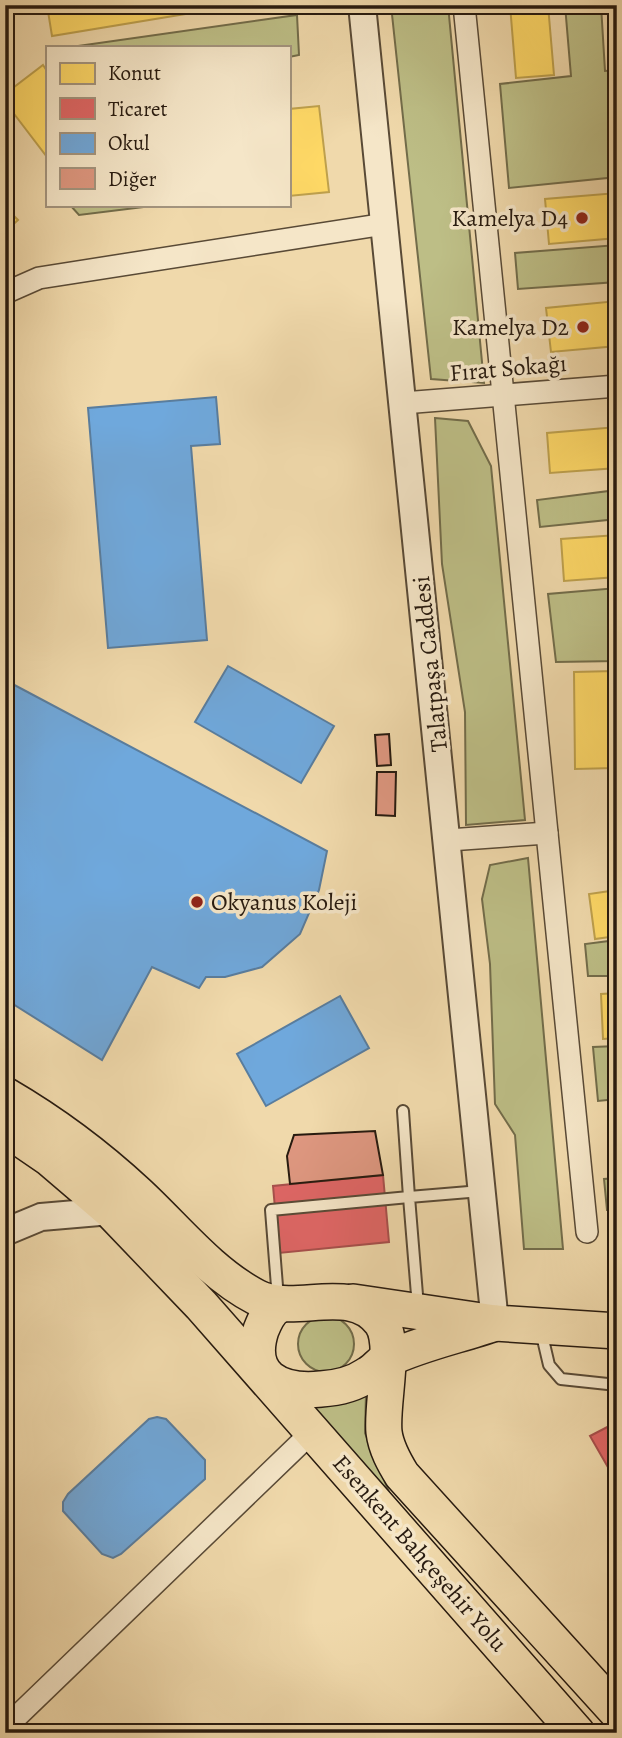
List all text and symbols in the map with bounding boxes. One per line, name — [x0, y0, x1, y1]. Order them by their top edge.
legend — [46, 46, 290, 206]
text: Konut — [108, 59, 161, 87]
text: Ticaret — [108, 95, 167, 123]
text: Okul — [108, 129, 149, 157]
text: Diğer — [108, 165, 157, 193]
place label: Kamelya D4 — [451, 202, 568, 234]
marker: Kamelya D4 — [574, 210, 590, 226]
place label: Kamelya D2 — [452, 311, 569, 343]
marker: Kamelya D2 — [575, 319, 591, 335]
street label: Fırat Sokağı — [448, 347, 568, 389]
street label: Talatpaşa Caddesi — [405, 574, 455, 754]
place label: Okyanus Koleji — [211, 886, 357, 918]
marker: Okyanus Koleji — [189, 894, 205, 910]
street label: Esenkent Bahçeşehir Yolu — [325, 1448, 515, 1658]

